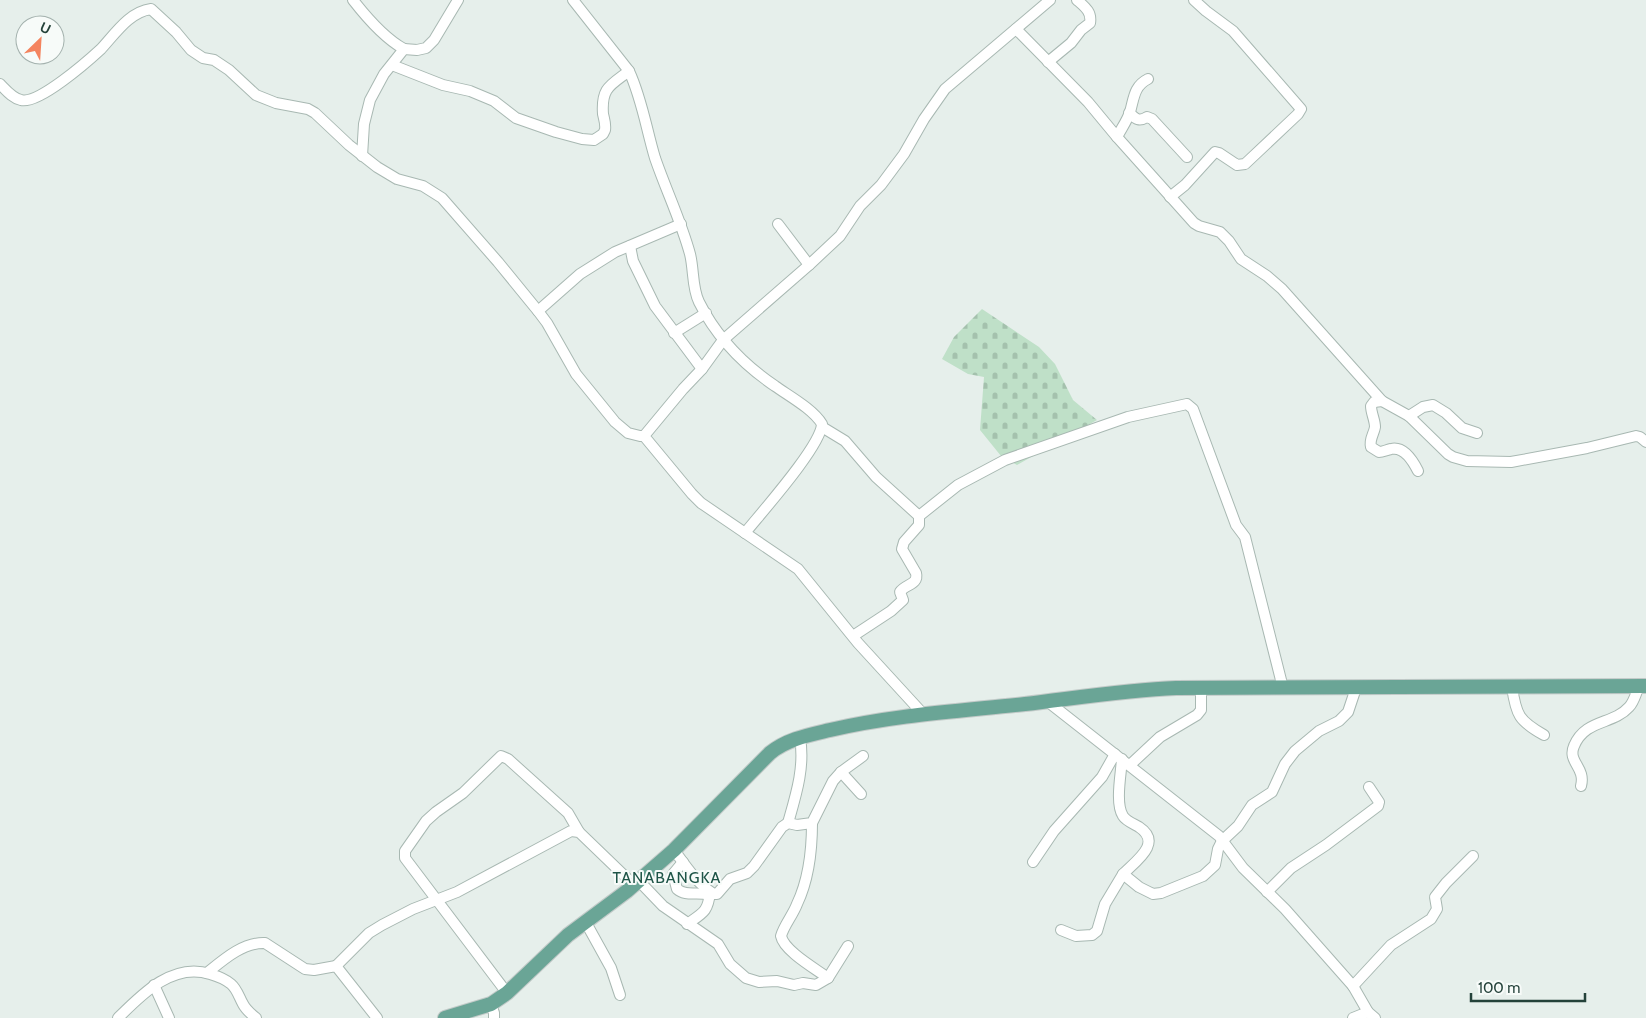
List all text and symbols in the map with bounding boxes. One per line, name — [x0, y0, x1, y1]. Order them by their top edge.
north arrow — [15, 15, 65, 65]
text: U — [37, 18, 54, 39]
district label: TANABANGKA — [613, 868, 721, 887]
scale bar — [1471, 970, 1585, 1002]
text: 100 m — [1478, 979, 1520, 997]

